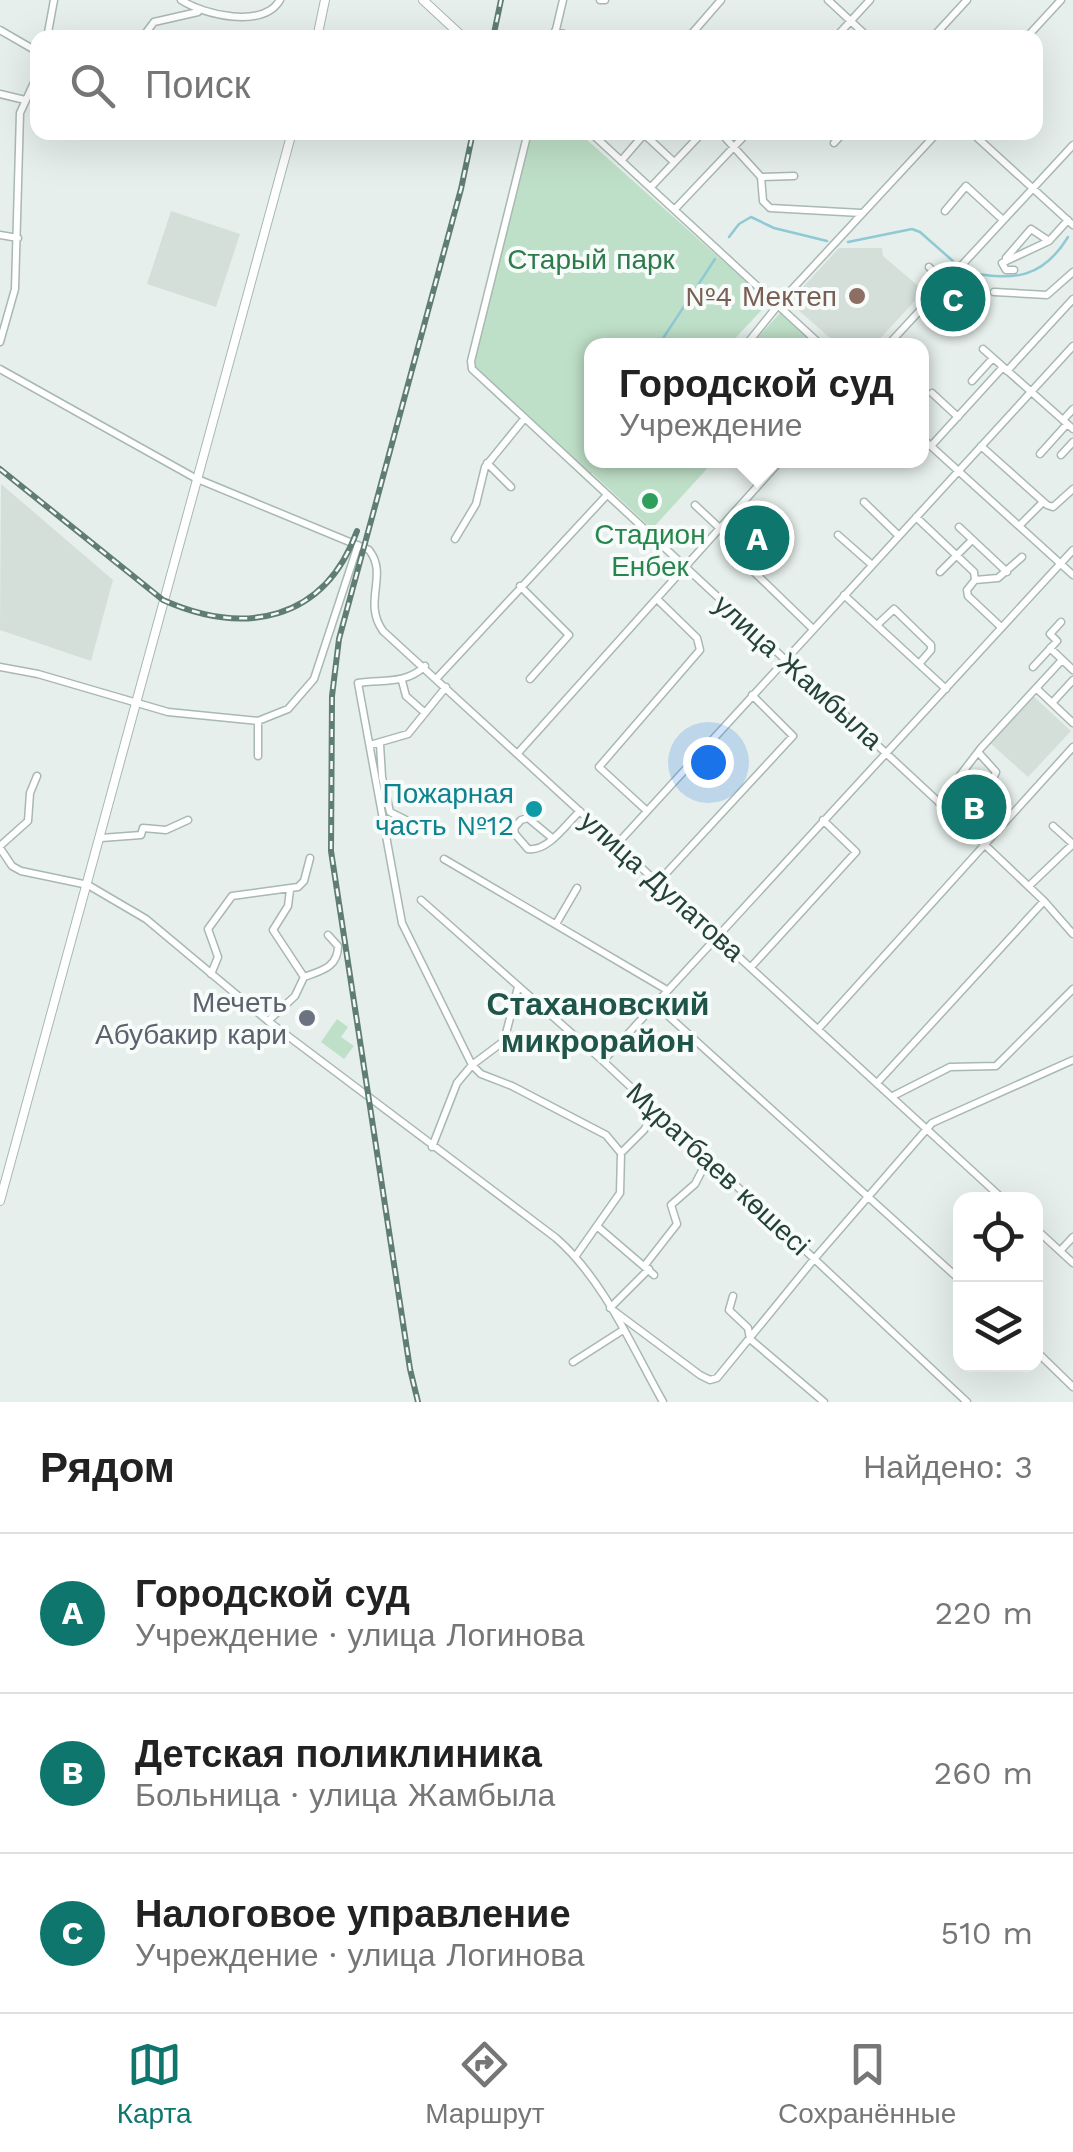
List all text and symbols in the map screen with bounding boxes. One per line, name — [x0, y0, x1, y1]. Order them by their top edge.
search box — [30, 30, 1043, 140]
icon: search — [65, 58, 120, 113]
text: Поиск — [145, 63, 250, 107]
park label: Старый парк — [507, 243, 676, 276]
pin: C — [920, 262, 986, 336]
place label: №4 Мектеп — [685, 280, 837, 313]
marker: №4 Мектеп — [846, 285, 868, 307]
popup — [584, 338, 929, 468]
text: Городской суд — [619, 362, 894, 406]
text: Учреждение — [619, 406, 802, 444]
marker: Стадион Енбек — [639, 490, 661, 512]
pin: A — [724, 500, 790, 576]
place label: Стадион Енбек — [594, 518, 706, 583]
street label: улица Жамбыла — [707, 588, 889, 757]
your location — [683, 737, 734, 788]
pin: B — [942, 770, 1006, 844]
place label: Пожарная часть №12 — [375, 777, 514, 842]
marker: Пожарная часть №12 — [523, 798, 545, 820]
street label: улица Дулатова — [573, 804, 751, 968]
district label: Стахановский микрорайон — [486, 985, 710, 1060]
place label: Мечеть Абубакир кари — [95, 986, 287, 1051]
marker: Мечеть Абубакир кари — [296, 1007, 318, 1029]
street label: Мұратбаев көшесі — [620, 1076, 816, 1262]
map controls — [953, 1192, 1043, 1372]
button: locate — [953, 1192, 1043, 1282]
button: layers — [953, 1282, 1043, 1372]
text: Рядом — [40, 1443, 175, 1492]
text: Найдено: 3 — [863, 1448, 1033, 1486]
text: Городской суд — [135, 1572, 410, 1616]
text: A — [62, 1594, 83, 1632]
text: 220 m — [934, 1594, 1033, 1632]
text: Учреждение · улица Логинова — [135, 1616, 585, 1654]
text: Детская поликлиника — [135, 1732, 542, 1776]
text: B — [62, 1754, 83, 1792]
text: 260 m — [934, 1754, 1033, 1792]
text: Больница · улица Жамбыла — [135, 1776, 555, 1814]
text: Налоговое управление — [135, 1892, 571, 1936]
text: C — [62, 1914, 83, 1952]
text: 510 m — [941, 1914, 1033, 1952]
text: Учреждение · улица Логинова — [135, 1936, 585, 1974]
tab: Карта — [117, 2037, 192, 2130]
tab: Маршрут — [425, 2037, 544, 2130]
tab: Сохранённые — [778, 2037, 956, 2130]

